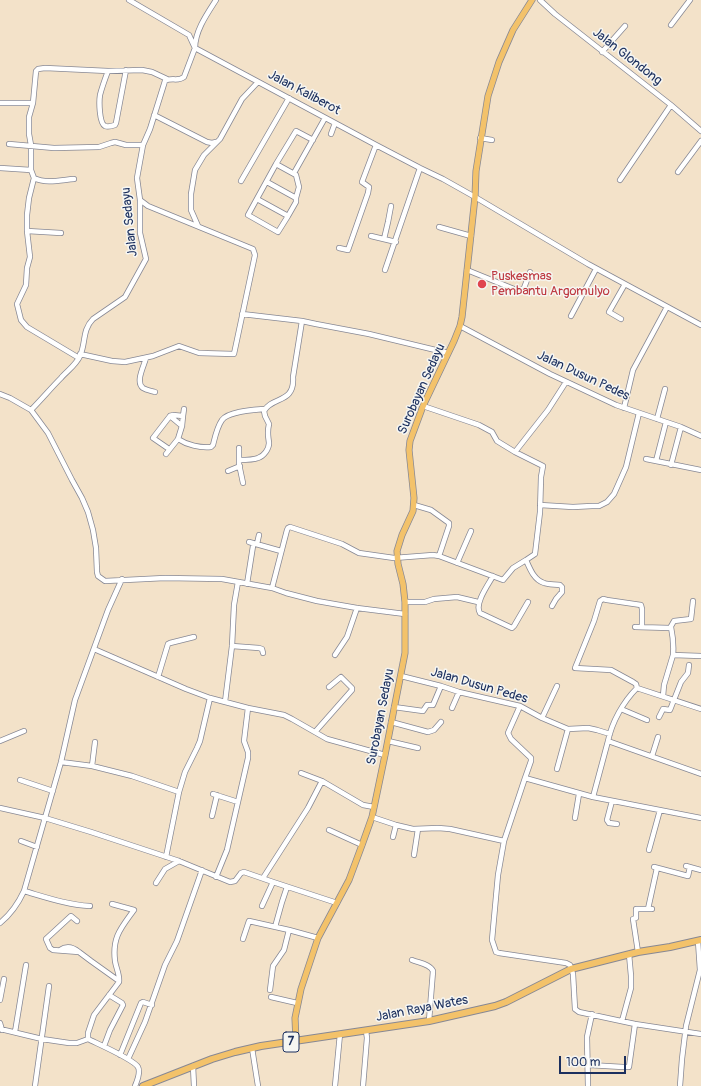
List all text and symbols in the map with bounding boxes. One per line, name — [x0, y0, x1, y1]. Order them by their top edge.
street label: Jalan Glondong — [589, 25, 665, 89]
street label: Jalan Kaliberot — [265, 67, 343, 119]
street label: Jalan Sedayu — [119, 187, 141, 257]
place label: Puskesmas Pembantu Argomulyo — [491, 269, 610, 300]
marker: Puskesmas Pembantu Argomulyo — [476, 278, 488, 290]
street label: Surobayan Sedayu — [395, 341, 449, 437]
street label: Jalan Dusun Pedes — [534, 348, 632, 404]
street label: Jalan Dusun Pedes — [429, 665, 529, 707]
street label: Surobayan Sedayu — [364, 668, 398, 766]
street label: Jalan Raya Wates — [375, 992, 469, 1026]
road number: 7 — [283, 1032, 299, 1052]
scale bar — [561, 1048, 628, 1074]
text: 100 m — [566, 1055, 600, 1070]

